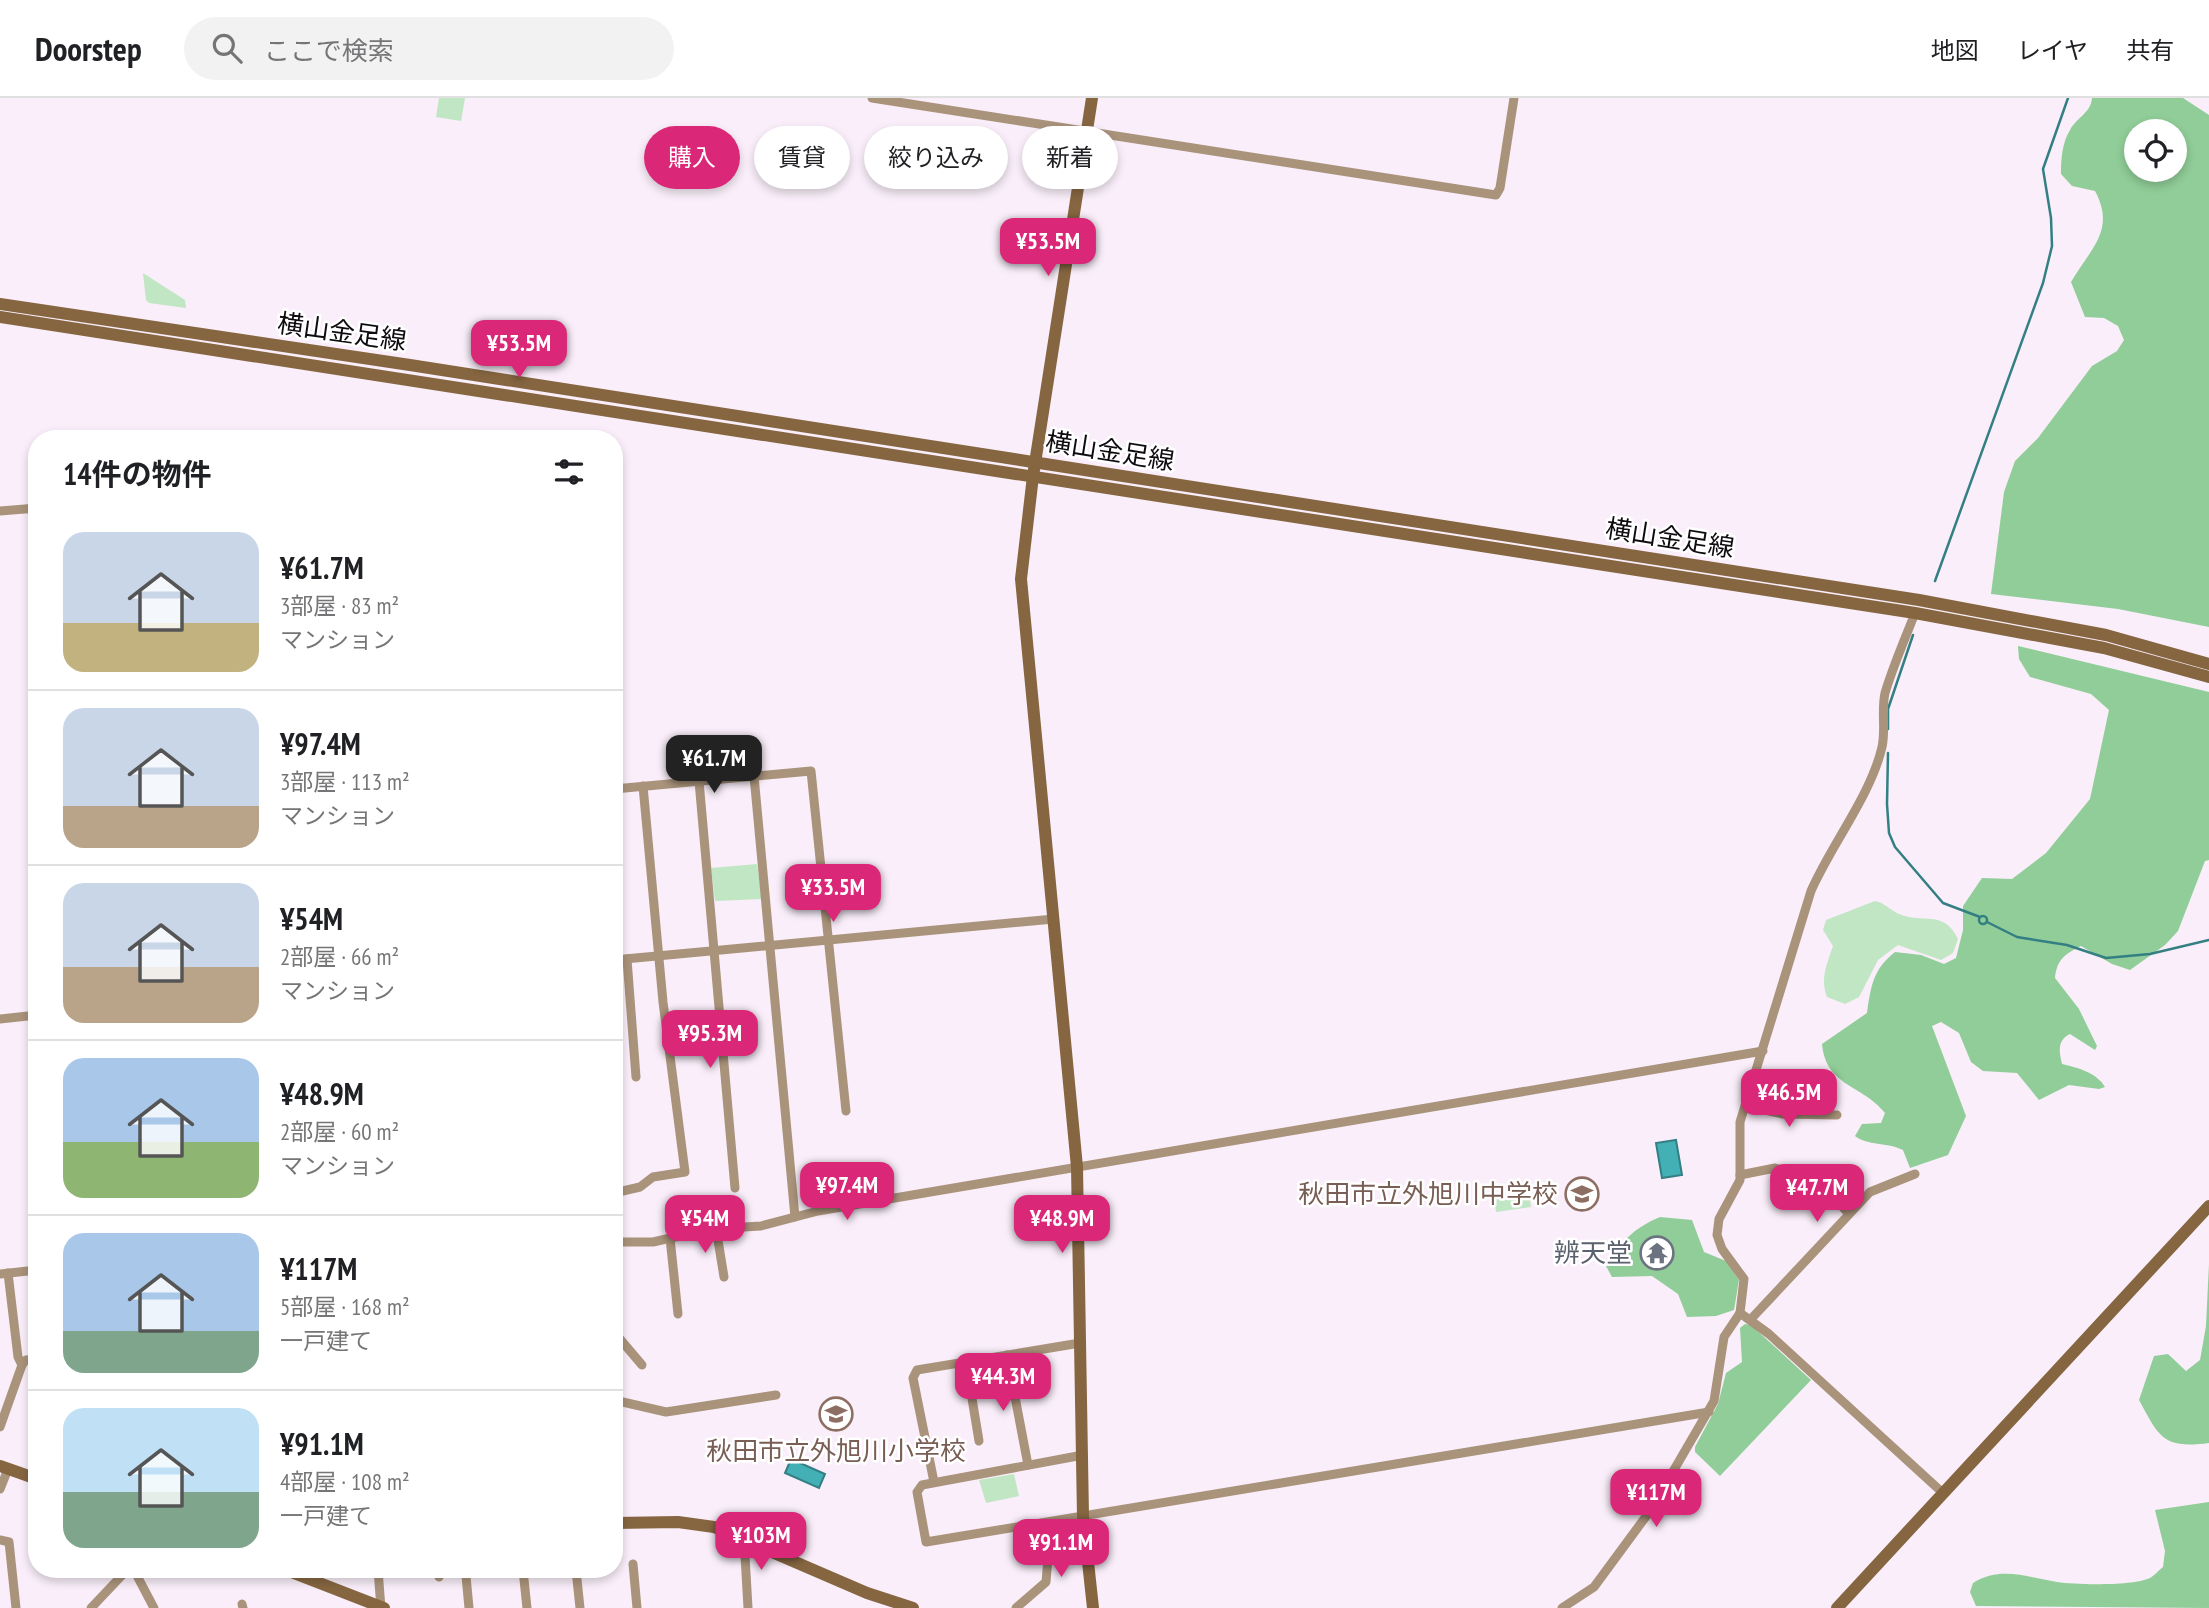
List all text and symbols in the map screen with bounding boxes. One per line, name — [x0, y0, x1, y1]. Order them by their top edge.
search box — [184, 17, 674, 80]
text: Doorstep — [35, 27, 142, 70]
icon: search — [208, 29, 246, 67]
text: ここで検索 — [264, 34, 394, 67]
text: 地図 — [1931, 35, 1979, 66]
text: レイヤ — [2017, 35, 2088, 66]
text: 共有 — [2126, 35, 2174, 66]
map controls — [2124, 119, 2187, 182]
button: locate — [2124, 119, 2187, 182]
chip: 購入 — [644, 126, 740, 189]
chip: 賃貸 — [754, 126, 850, 189]
chip: 絞り込み — [864, 126, 1008, 189]
chip: 新着 — [1022, 126, 1118, 189]
pin: ¥53.5M — [991, 218, 1105, 278]
text: ¥53.5M — [1016, 226, 1080, 255]
street label: 横山金足線 — [275, 306, 409, 357]
pin: ¥53.5M — [462, 320, 576, 380]
text: ¥53.5M — [487, 328, 551, 357]
street label: 横山金足線 — [1043, 424, 1177, 477]
icon: filters — [550, 453, 588, 491]
text: 14件の物件 — [63, 454, 212, 493]
street label: 横山金足線 — [1603, 511, 1737, 564]
text: ¥61.7M — [280, 548, 364, 587]
icon: home — [119, 560, 203, 644]
text: 3部屋 · 83 m² — [280, 591, 399, 620]
text: マンション — [280, 625, 395, 654]
text: ¥97.4M — [280, 724, 361, 763]
icon: home — [119, 736, 203, 820]
pin: ¥61.7M — [657, 736, 771, 795]
text: ¥61.7M — [682, 743, 746, 772]
text: 3部屋 · 113 m² — [280, 767, 410, 796]
text: マンション — [280, 801, 395, 830]
pin: ¥33.5M — [776, 864, 890, 924]
text: ¥33.5M — [801, 872, 865, 901]
text: ¥54M — [280, 899, 343, 938]
icon: home — [119, 911, 203, 995]
text: 2部屋 · 66 m² — [280, 942, 399, 971]
text: マンション — [280, 976, 395, 1005]
pin: ¥95.3M — [653, 1010, 767, 1070]
text: ¥95.3M — [678, 1018, 742, 1047]
pin: ¥46.5M — [1732, 1070, 1846, 1129]
text: ¥48.9M — [280, 1074, 364, 1113]
text: ¥46.5M — [1757, 1077, 1821, 1106]
icon: home — [119, 1086, 203, 1170]
text: 2部屋 · 60 m² — [280, 1117, 399, 1146]
text: マンション — [280, 1151, 395, 1180]
pin: ¥97.4M — [790, 1162, 904, 1222]
pin: ¥47.7M — [1760, 1164, 1874, 1224]
text: ¥97.4M — [816, 1170, 878, 1199]
text: ¥47.7M — [1786, 1172, 1848, 1201]
school or university icon: 秋田市立外旭川中学校 — [1563, 1175, 1601, 1213]
place label: 秋田市立外旭川中学校 — [1298, 1177, 1558, 1210]
pin: ¥54M — [664, 1196, 746, 1255]
pin: ¥48.9M — [1005, 1196, 1119, 1255]
text: ¥54M — [681, 1203, 729, 1232]
text: ¥48.9M — [1030, 1203, 1094, 1232]
temple icon: 辨天堂 — [1638, 1234, 1676, 1272]
place label: 辨天堂 — [1554, 1236, 1632, 1269]
text: ¥117M — [280, 1249, 357, 1288]
icon: home — [119, 1261, 203, 1345]
text: 5部屋 · 168 m² — [280, 1292, 410, 1321]
text: 一戸建て — [280, 1326, 372, 1355]
pin: ¥44.3M — [946, 1354, 1060, 1413]
text: ¥44.3M — [971, 1361, 1035, 1390]
school or university icon: 秋田市立外旭川小学校 — [817, 1395, 855, 1433]
text: ¥91.1M — [280, 1424, 364, 1463]
place label: 秋田市立外旭川小学校 — [706, 1434, 966, 1467]
icon: home — [119, 1436, 203, 1520]
text: 4部屋 · 108 m² — [280, 1467, 410, 1496]
pin: ¥117M — [1607, 1470, 1705, 1529]
text: ¥117M — [1626, 1477, 1686, 1506]
text: 一戸建て — [280, 1501, 372, 1530]
pin: ¥103M — [712, 1512, 810, 1572]
text: ¥103M — [731, 1520, 791, 1549]
pin: ¥91.1M — [1004, 1520, 1118, 1579]
text: ¥91.1M — [1029, 1527, 1093, 1556]

